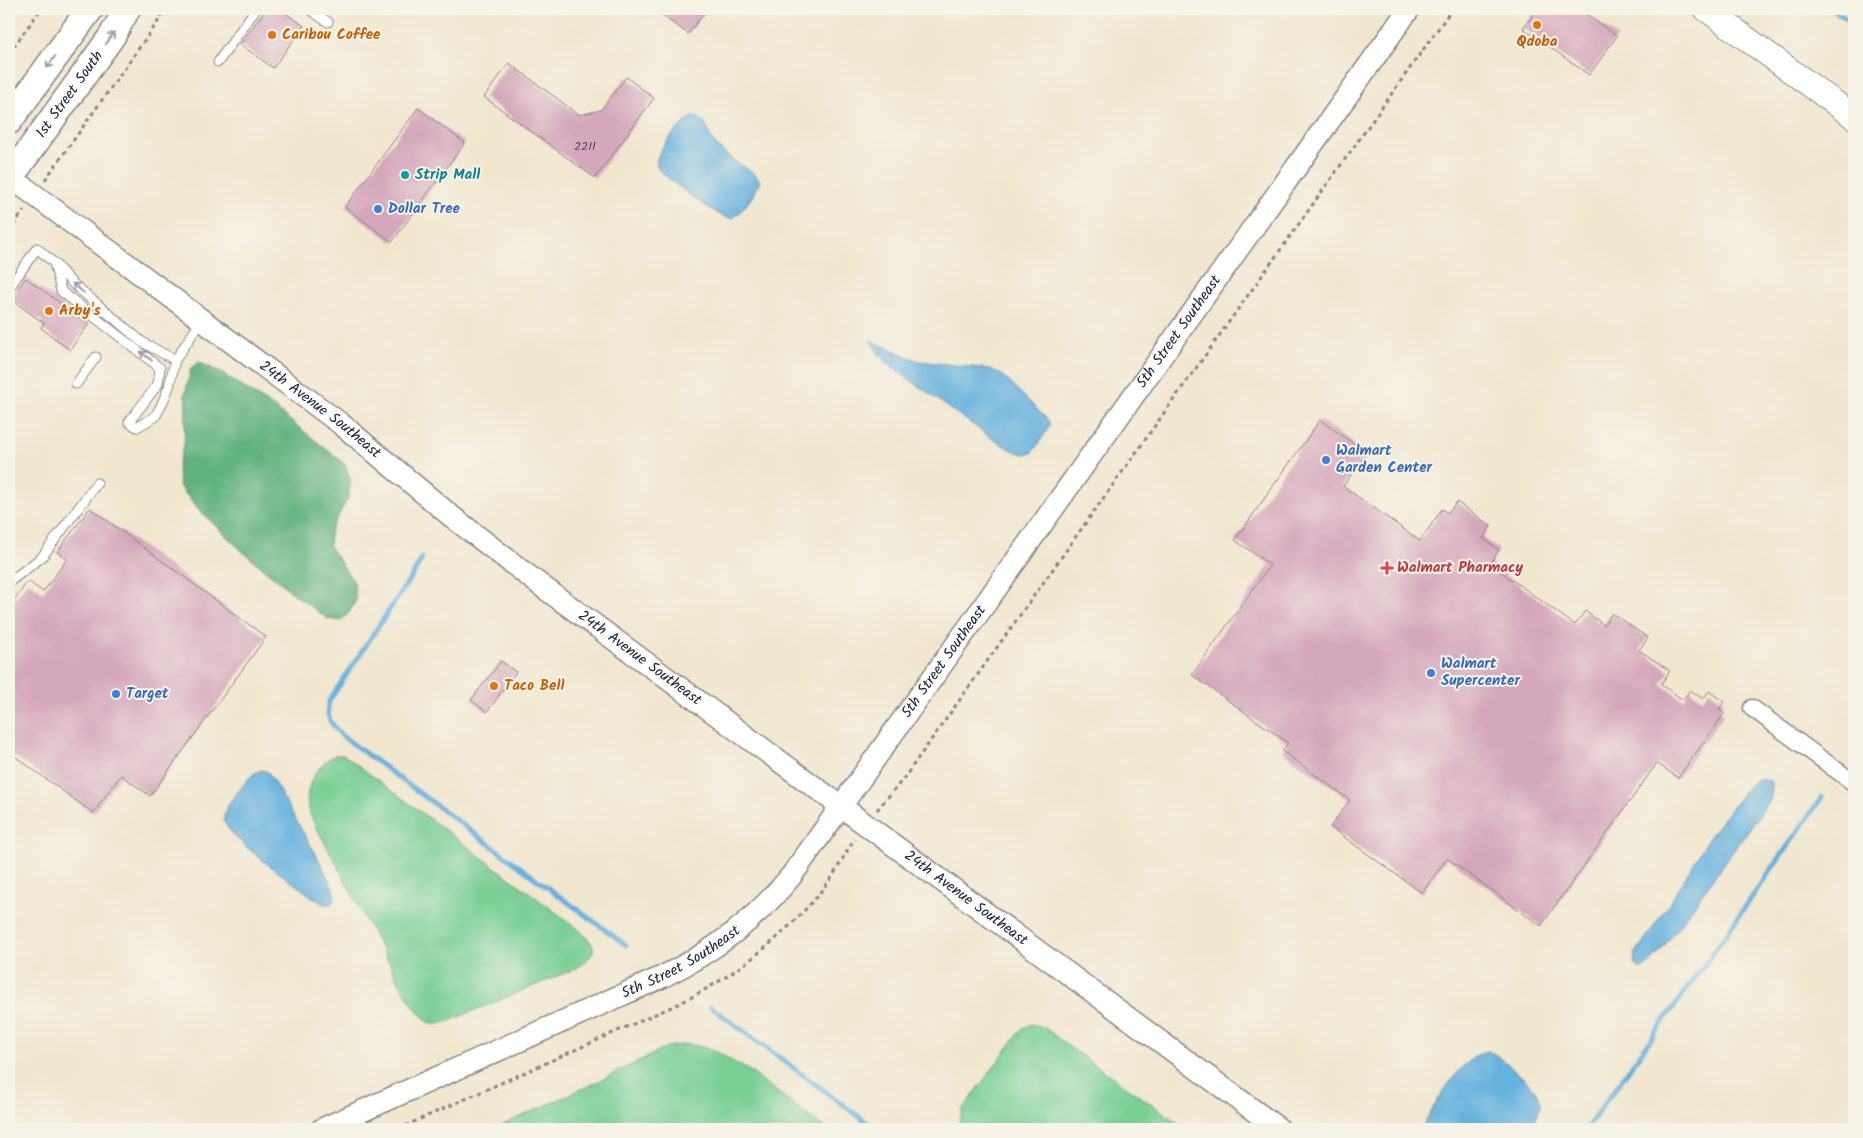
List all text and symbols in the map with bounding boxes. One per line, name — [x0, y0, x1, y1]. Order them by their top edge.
marker: Qdoba — [1531, 19, 1543, 31]
place label: Caribou Coffee — [282, 23, 381, 47]
marker: Caribou Coffee — [266, 29, 278, 41]
place label: Qdoba — [1517, 30, 1558, 54]
one-way arrow — [105, 31, 115, 45]
street label: 1st Street South — [30, 46, 110, 143]
one-way arrow — [46, 55, 56, 69]
house number: 2211 — [574, 137, 596, 156]
place label: Strip Mall — [415, 163, 480, 187]
marker: Strip Mall — [399, 169, 411, 181]
place label: Dollar Tree — [388, 197, 461, 221]
marker: Dollar Tree — [372, 203, 384, 215]
street label: 5th Street Southeast — [1130, 270, 1228, 393]
one-way arrow — [71, 282, 84, 294]
place label: Arby's — [59, 299, 101, 323]
marker: Arby's — [43, 305, 55, 317]
one-way arrow — [139, 351, 153, 361]
street label: 24th Avenue Southeast — [254, 355, 386, 465]
place label: Walmart Garden Center — [1336, 439, 1432, 480]
marker: Walmart Garden Center — [1320, 454, 1332, 466]
place label: Walmart Pharmacy — [1397, 556, 1523, 580]
marker: Walmart Pharmacy — [1381, 562, 1393, 574]
street label: 5th Street Southeast — [895, 600, 993, 723]
street label: 24th Avenue Southeast — [573, 604, 707, 712]
place label: Walmart Supercenter — [1441, 652, 1520, 693]
marker: Walmart Supercenter — [1425, 667, 1437, 679]
place label: Taco Bell — [504, 674, 564, 698]
marker: Taco Bell — [488, 680, 500, 692]
place label: Target — [126, 682, 169, 706]
marker: Target — [110, 688, 122, 700]
street label: 24th Avenue Southeast — [899, 844, 1033, 952]
street label: 5th Street Southeast — [617, 919, 746, 1006]

